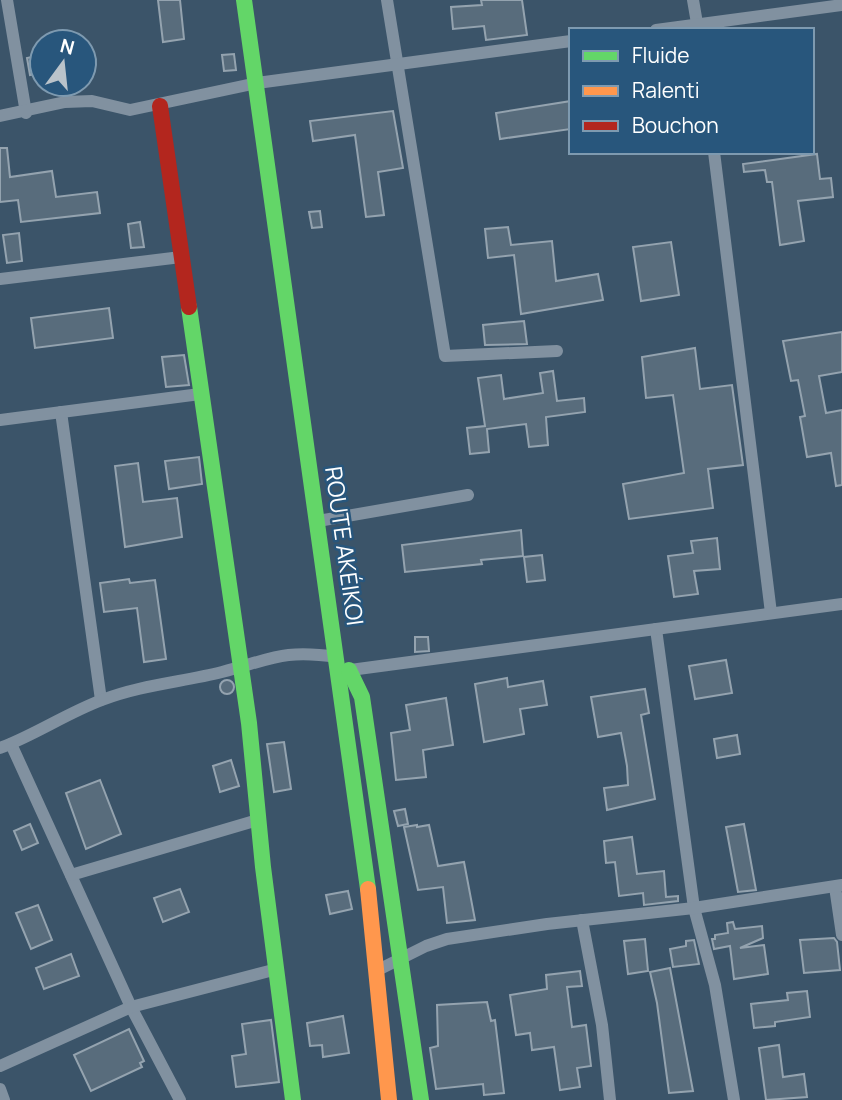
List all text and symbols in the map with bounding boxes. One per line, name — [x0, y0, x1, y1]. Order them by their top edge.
north arrow — [28, 28, 98, 98]
legend — [569, 28, 814, 154]
text: N — [57, 32, 77, 61]
text: Fluide — [632, 41, 690, 69]
text: Ralenti — [632, 76, 700, 104]
text: Bouchon — [632, 111, 719, 139]
street label: ROUTE AKÉIKOI — [318, 464, 372, 627]

